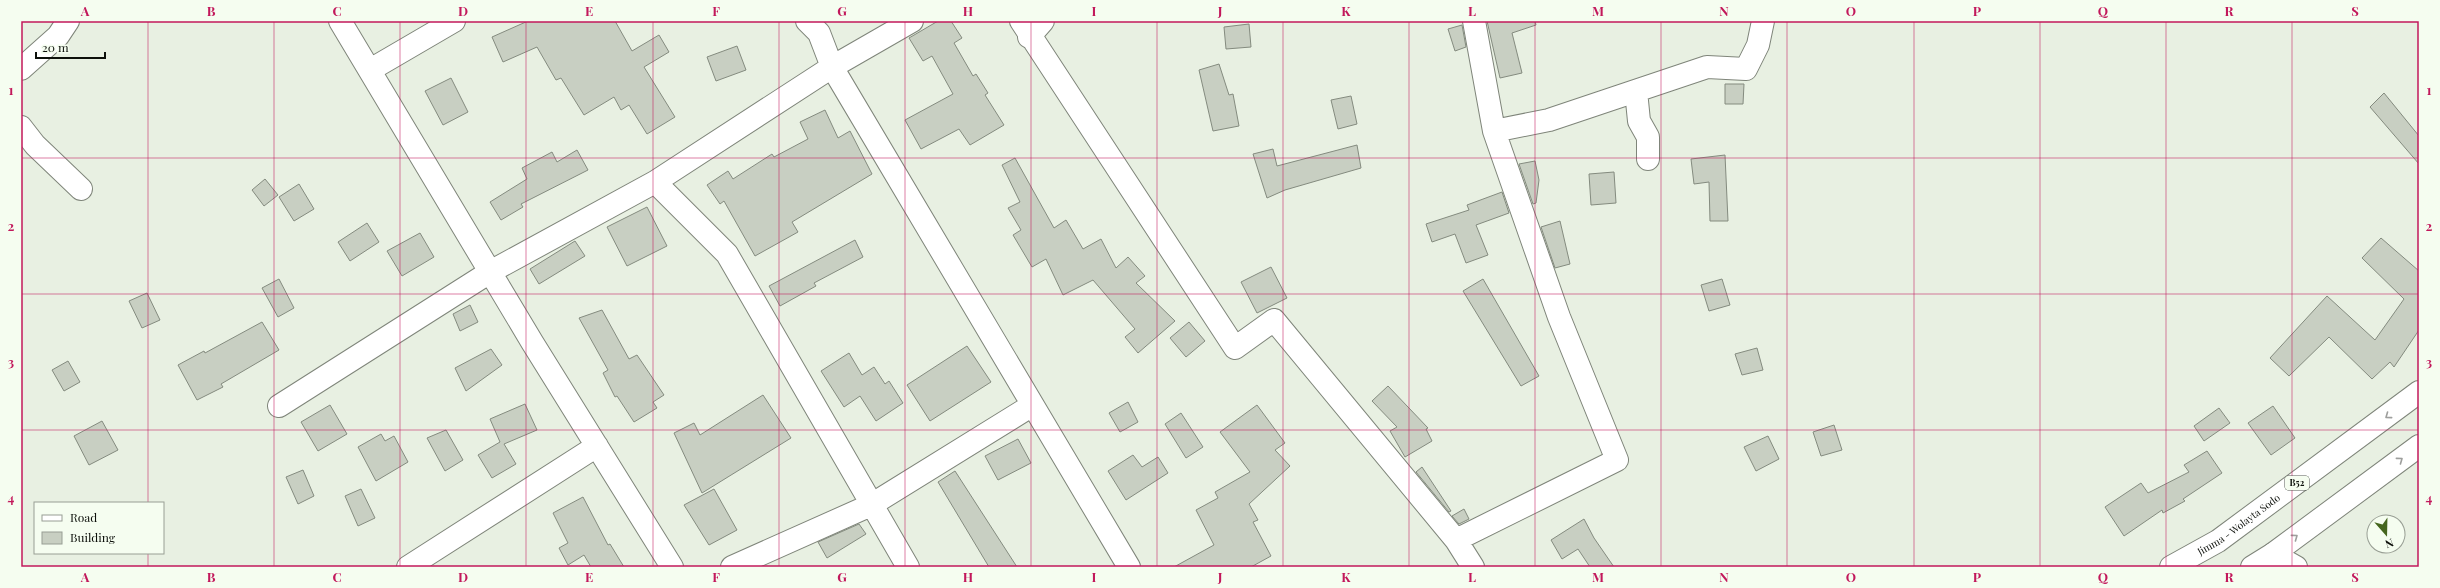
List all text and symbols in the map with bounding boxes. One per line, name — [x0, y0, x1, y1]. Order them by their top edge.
text: A — [80, 2, 90, 19]
text: B — [207, 2, 216, 19]
text: C — [332, 2, 342, 19]
text: D — [458, 2, 468, 19]
text: E — [585, 2, 593, 19]
text: F — [712, 2, 720, 19]
text: G — [837, 2, 847, 19]
text: H — [963, 2, 973, 19]
text: I — [1092, 2, 1097, 19]
text: J — [1217, 2, 1223, 19]
text: K — [1341, 2, 1351, 19]
text: L — [1468, 2, 1476, 19]
text: M — [1592, 2, 1604, 19]
text: N — [1719, 2, 1729, 19]
text: O — [1846, 2, 1856, 19]
text: P — [1973, 2, 1982, 19]
text: Q — [2098, 2, 2109, 19]
text: R — [2225, 2, 2235, 19]
text: S — [2351, 2, 2359, 19]
scale bar — [36, 34, 105, 60]
text: 20 m — [42, 39, 69, 55]
text: 1 — [9, 81, 14, 98]
text: 1 — [2427, 81, 2432, 98]
text: 2 — [8, 217, 15, 234]
text: 2 — [2426, 217, 2433, 234]
text: 3 — [8, 353, 14, 370]
text: 3 — [2426, 353, 2432, 370]
one-way arrow — [2386, 411, 2393, 418]
one-way arrow — [2396, 457, 2403, 465]
road number: B52 — [2285, 476, 2309, 490]
text: 4 — [8, 489, 15, 506]
text: 4 — [2426, 489, 2433, 506]
street label: Jimma - Wolayta Sodo — [2194, 490, 2283, 559]
legend — [34, 502, 164, 554]
text: Road — [70, 509, 97, 525]
north arrow — [2366, 514, 2406, 554]
text: Building — [70, 529, 116, 545]
one-way arrow — [2291, 535, 2298, 542]
text: N — [2383, 535, 2396, 552]
text: A — [80, 568, 90, 585]
text: B — [207, 568, 216, 585]
text: C — [332, 568, 342, 585]
text: D — [458, 568, 468, 585]
text: E — [585, 568, 593, 585]
text: F — [712, 568, 720, 585]
text: G — [837, 568, 847, 585]
text: H — [963, 568, 973, 585]
text: I — [1092, 568, 1097, 585]
text: J — [1217, 568, 1223, 585]
text: K — [1341, 568, 1351, 585]
text: L — [1468, 568, 1476, 585]
text: M — [1592, 568, 1604, 585]
text: N — [1719, 568, 1729, 585]
text: O — [1846, 568, 1856, 585]
text: P — [1973, 568, 1982, 585]
text: Q — [2098, 568, 2109, 585]
text: R — [2225, 568, 2235, 585]
text: S — [2351, 568, 2359, 585]

